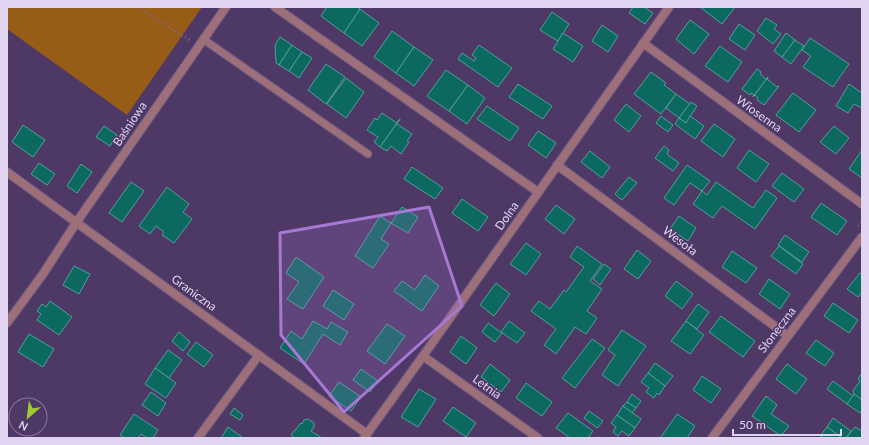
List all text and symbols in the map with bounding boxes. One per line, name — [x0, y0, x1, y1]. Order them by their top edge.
street label: Wiosenna — [733, 92, 785, 135]
street label: Baśniowa — [109, 99, 150, 149]
street label: Dolna — [491, 199, 522, 233]
street label: Wesoła — [660, 223, 701, 259]
street label: Graniczna — [169, 271, 220, 314]
street label: Słoneczna — [754, 304, 799, 356]
street label: Letnia — [470, 371, 505, 402]
north arrow — [8, 397, 48, 437]
scale bar — [733, 411, 841, 437]
text: 50 m — [739, 417, 766, 432]
text: N — [16, 419, 30, 434]

